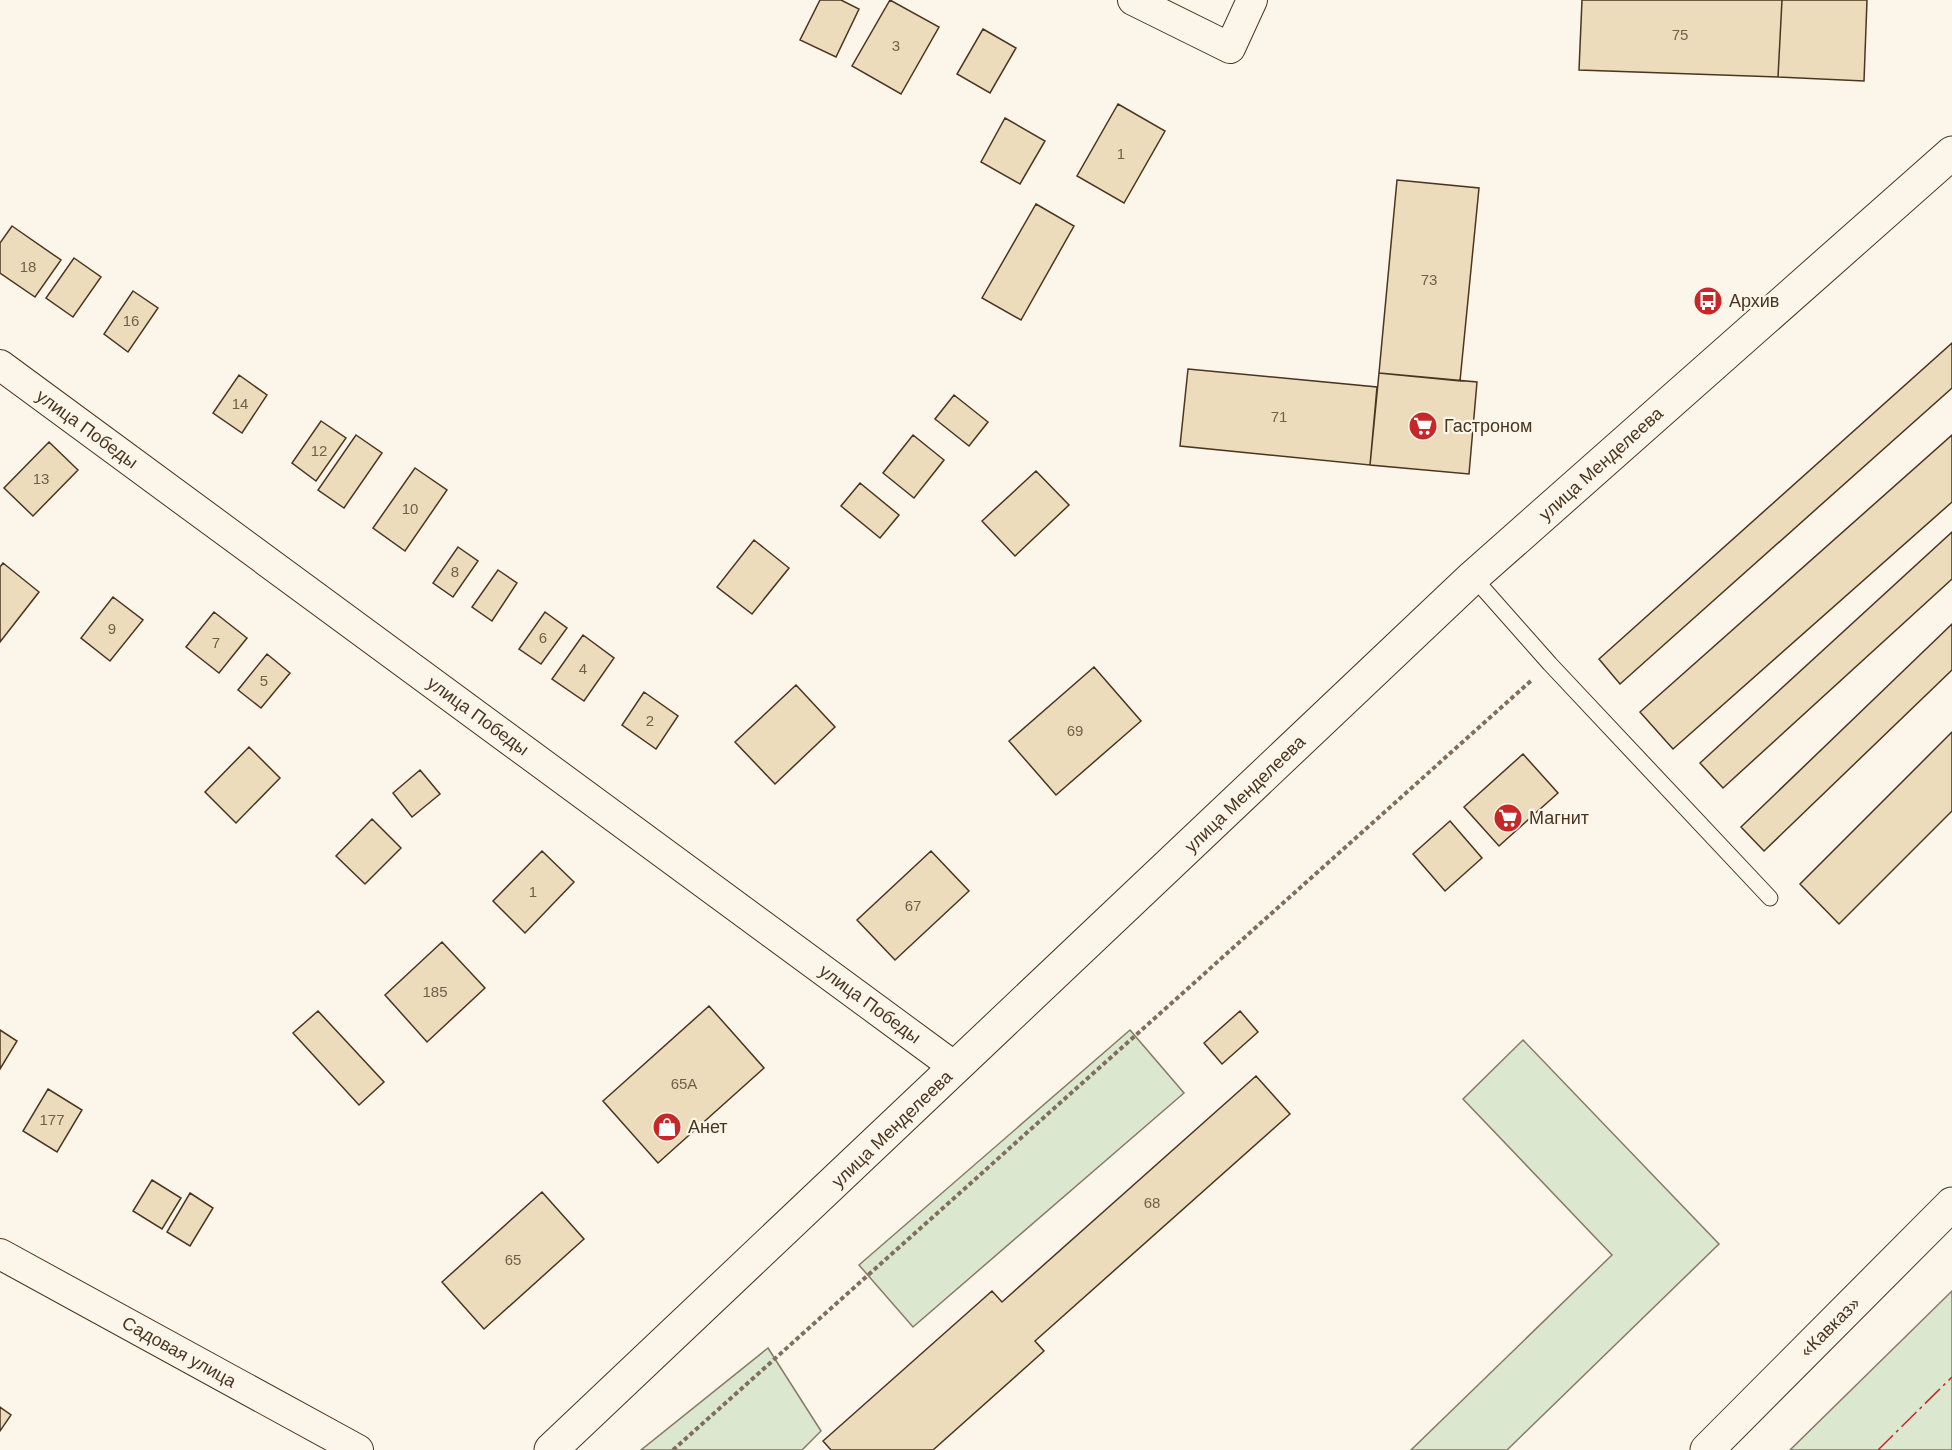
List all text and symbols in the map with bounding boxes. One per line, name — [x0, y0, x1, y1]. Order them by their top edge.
house number: 75 — [1672, 26, 1688, 43]
house number: 3 — [892, 37, 900, 54]
house number: 1 — [1117, 145, 1125, 162]
house number: 18 — [20, 258, 36, 275]
house number: 73 — [1421, 271, 1437, 288]
bus stop icon: Архив — [1692, 285, 1724, 317]
place label: Архив — [1729, 291, 1779, 311]
house number: 16 — [123, 312, 139, 329]
street label: улица Победы — [32, 385, 142, 473]
house number: 14 — [232, 395, 248, 412]
street label: улица Менделеева — [1535, 403, 1668, 525]
house number: 71 — [1271, 408, 1287, 425]
supermarket icon: Гастроном — [1407, 410, 1439, 442]
place label: Гастроном — [1444, 416, 1532, 436]
house number: 12 — [311, 442, 327, 459]
house number: 13 — [33, 470, 49, 487]
house number: 10 — [402, 500, 418, 517]
house number: 8 — [451, 563, 459, 580]
house number: 9 — [108, 620, 116, 637]
house number: 6 — [539, 629, 547, 646]
house number: 7 — [212, 634, 220, 651]
house number: 4 — [579, 660, 587, 677]
house number: 5 — [260, 672, 268, 689]
street label: улица Победы — [423, 672, 533, 760]
house number: 2 — [646, 712, 654, 729]
house number: 69 — [1067, 722, 1083, 739]
street label: улица Менделеева — [1181, 731, 1310, 857]
supermarket icon: Магнит — [1492, 802, 1524, 834]
place label: Магнит — [1529, 808, 1589, 828]
house number: 1 — [529, 883, 537, 900]
house number: 67 — [905, 897, 921, 914]
street label: улица Победы — [815, 960, 925, 1048]
house number: 185 — [422, 983, 448, 1000]
street label: улица Менделеева — [828, 1066, 957, 1192]
house number: 65А — [671, 1075, 697, 1092]
house number: 177 — [39, 1111, 65, 1128]
shop icon: Анет — [651, 1111, 683, 1143]
place label: Анет — [688, 1117, 728, 1137]
house number: 68 — [1144, 1194, 1160, 1211]
house number: 65 — [505, 1251, 521, 1268]
street label: «Кавказ» — [1796, 1293, 1864, 1361]
street label: Садовая улица — [118, 1312, 240, 1392]

